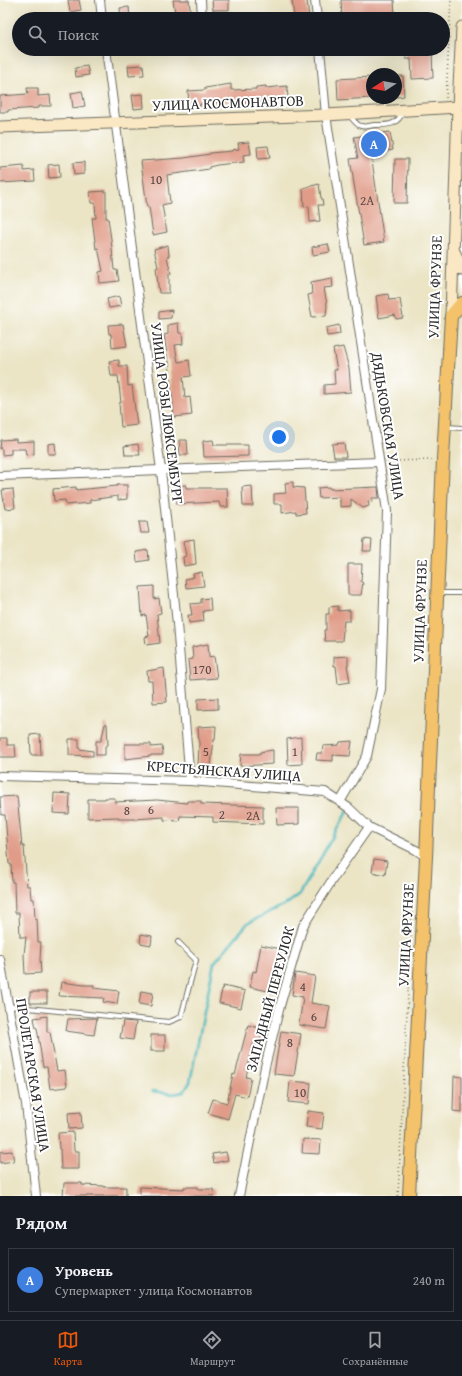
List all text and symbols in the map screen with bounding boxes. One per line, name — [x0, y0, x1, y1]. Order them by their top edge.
search box — [12, 12, 450, 56]
icon: search — [26, 23, 48, 45]
text: Поиск — [58, 24, 99, 45]
north arrow — [366, 68, 402, 104]
street label: УЛИЦА КОСМОНАВТОВ — [152, 89, 304, 116]
pin: A — [361, 129, 387, 159]
house number: 10 — [150, 170, 162, 189]
house number: 2А — [360, 191, 374, 210]
street label: УЛИЦА ФРУНЗЕ — [422, 235, 447, 339]
street label: УЛИЦА РОЗЫ ЛЮКСЕМБУРГ — [146, 321, 189, 505]
street label: ДЯДЬКОВСКАЯ УЛИЦА — [366, 350, 411, 501]
your location — [269, 427, 289, 447]
street label: УЛИЦА ФРУНЗЕ — [407, 559, 432, 663]
house number: 170 — [193, 660, 211, 679]
house number: 5 — [203, 742, 209, 761]
house number: 1 — [292, 742, 298, 761]
street label: КРЕСТЬЯНСКАЯ УЛИЦА — [146, 755, 302, 786]
house number: 6 — [148, 800, 154, 819]
house number: 8 — [124, 801, 130, 820]
house number: 2 — [219, 805, 225, 824]
house number: 2А — [246, 806, 260, 825]
street label: УЛИЦА ФРУНЗЕ — [392, 883, 419, 987]
street label: ЗАПАДНЫЙ ПЕРЕУЛОК — [240, 923, 299, 1074]
house number: 4 — [300, 977, 306, 996]
street label: ПРОЛЕТАРСКАЯ УЛИЦА — [11, 996, 56, 1153]
house number: 6 — [311, 1007, 317, 1026]
house number: 8 — [287, 1033, 293, 1052]
house number: 10 — [294, 1083, 306, 1102]
text: Рядом — [16, 1210, 67, 1235]
text: Уровень — [55, 1260, 113, 1281]
text: A — [26, 1271, 34, 1290]
text: 240 m — [413, 1271, 445, 1290]
text: Супермаркет · улица Космонавтов — [55, 1281, 252, 1300]
tab: Карта — [54, 1329, 82, 1369]
tab: Маршрут — [190, 1329, 235, 1369]
tab: Сохранённые — [343, 1329, 408, 1369]

